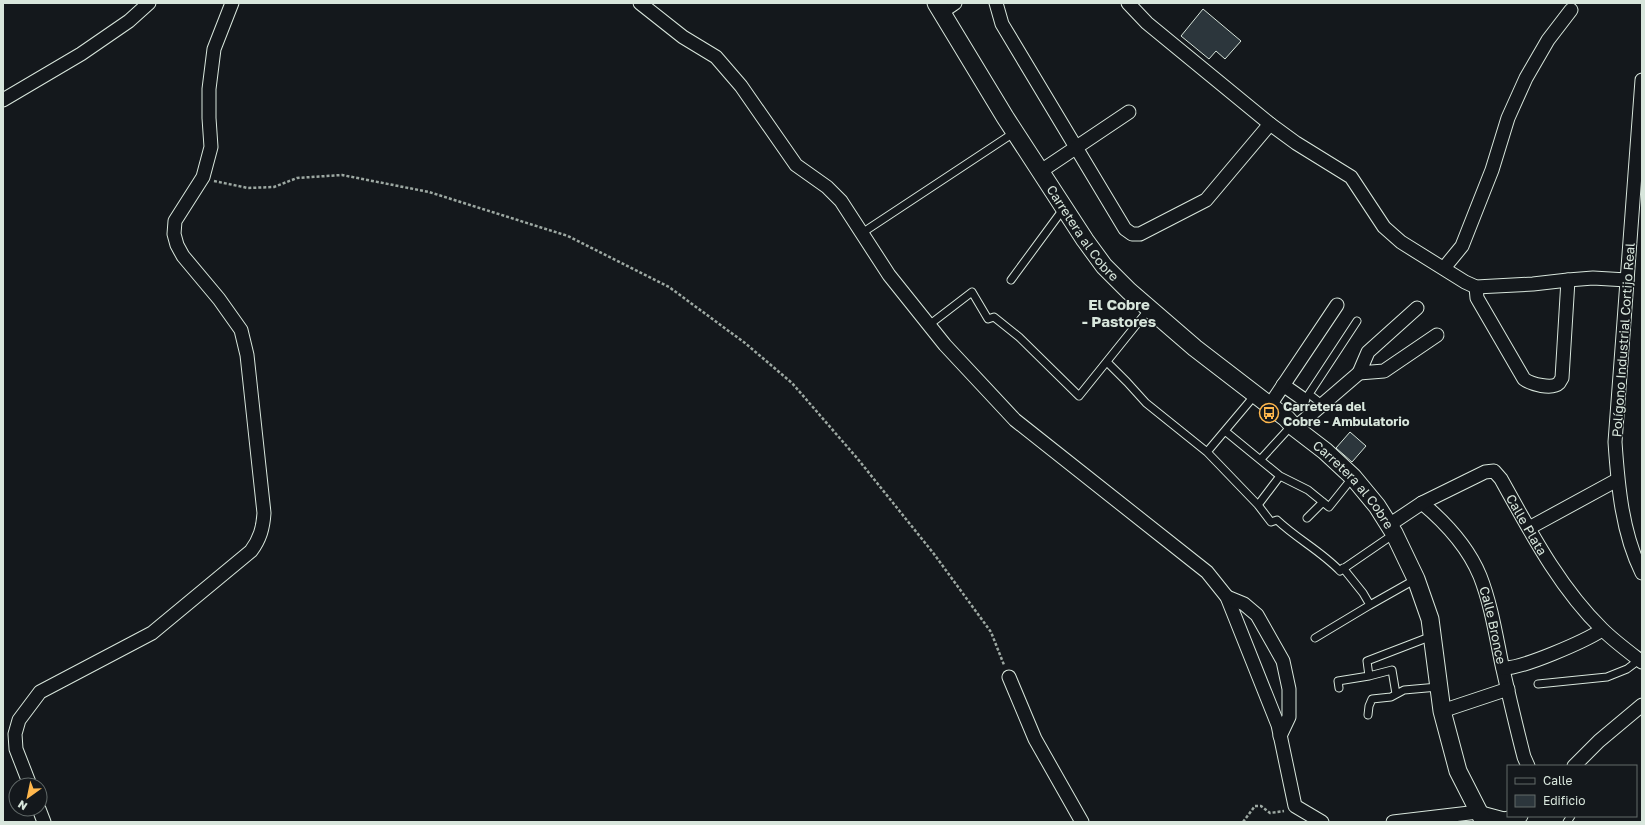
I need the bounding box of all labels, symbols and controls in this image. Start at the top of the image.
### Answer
street label: Carretera al Cobre [1043,182,1122,284]
street label: Polígono Industrial Cortijo Real [1608,242,1638,438]
district label: El Cobre - Pastores [1082,295,1156,330]
place label: Carretera del Cobre - Ambulatorio [1283,398,1410,429]
bus stop icon: Carretera del Cobre - Ambulatorio [1258,402,1280,424]
street label: Carretera al Cobre [1310,437,1397,532]
street label: Calle Plata [1503,491,1551,558]
street label: Calle Bronce [1476,584,1510,665]
legend [1507,765,1637,817]
text: Calle [1543,773,1573,788]
north arrow [8,777,48,817]
text: Edificio [1543,793,1585,808]
text: N [15,798,29,814]

